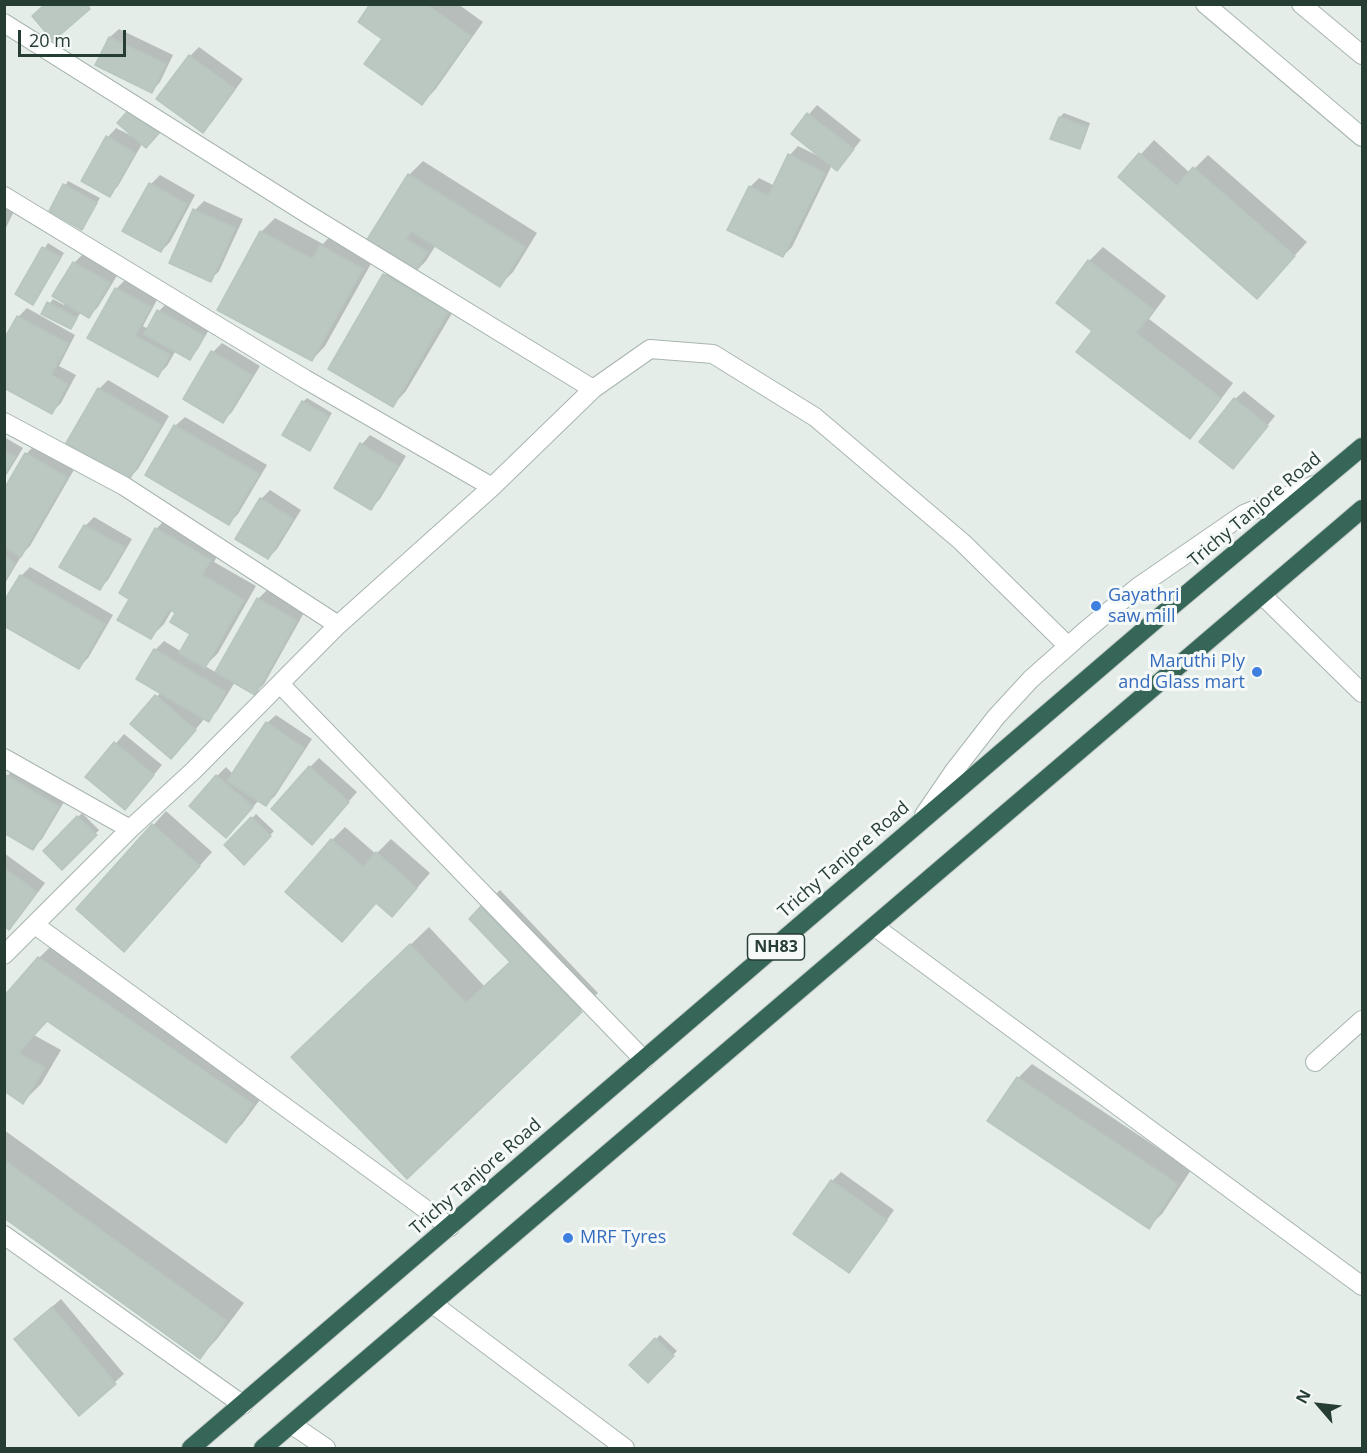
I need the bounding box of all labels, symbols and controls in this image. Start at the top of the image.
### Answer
scale bar [21,18,129,56]
text: 20 m [29,28,71,52]
street label: Trichy Tanjore Road [1184,448,1326,572]
place label: Gayathri saw mill [1108,585,1179,628]
marker: Gayathri saw mill [1089,599,1103,613]
place label: Maruthi Ply and Glass mart [1118,651,1245,694]
marker: Maruthi Ply and Glass mart [1250,665,1264,679]
street label: Trichy Tanjore Road [774,797,914,923]
road number: NH83 [748,934,804,960]
street label: Trichy Tanjore Road [406,1114,546,1240]
place label: MRF Tyres [580,1227,666,1249]
marker: MRF Tyres [561,1231,575,1245]
north arrow [1289,1375,1349,1435]
text: N [1290,1386,1316,1407]

